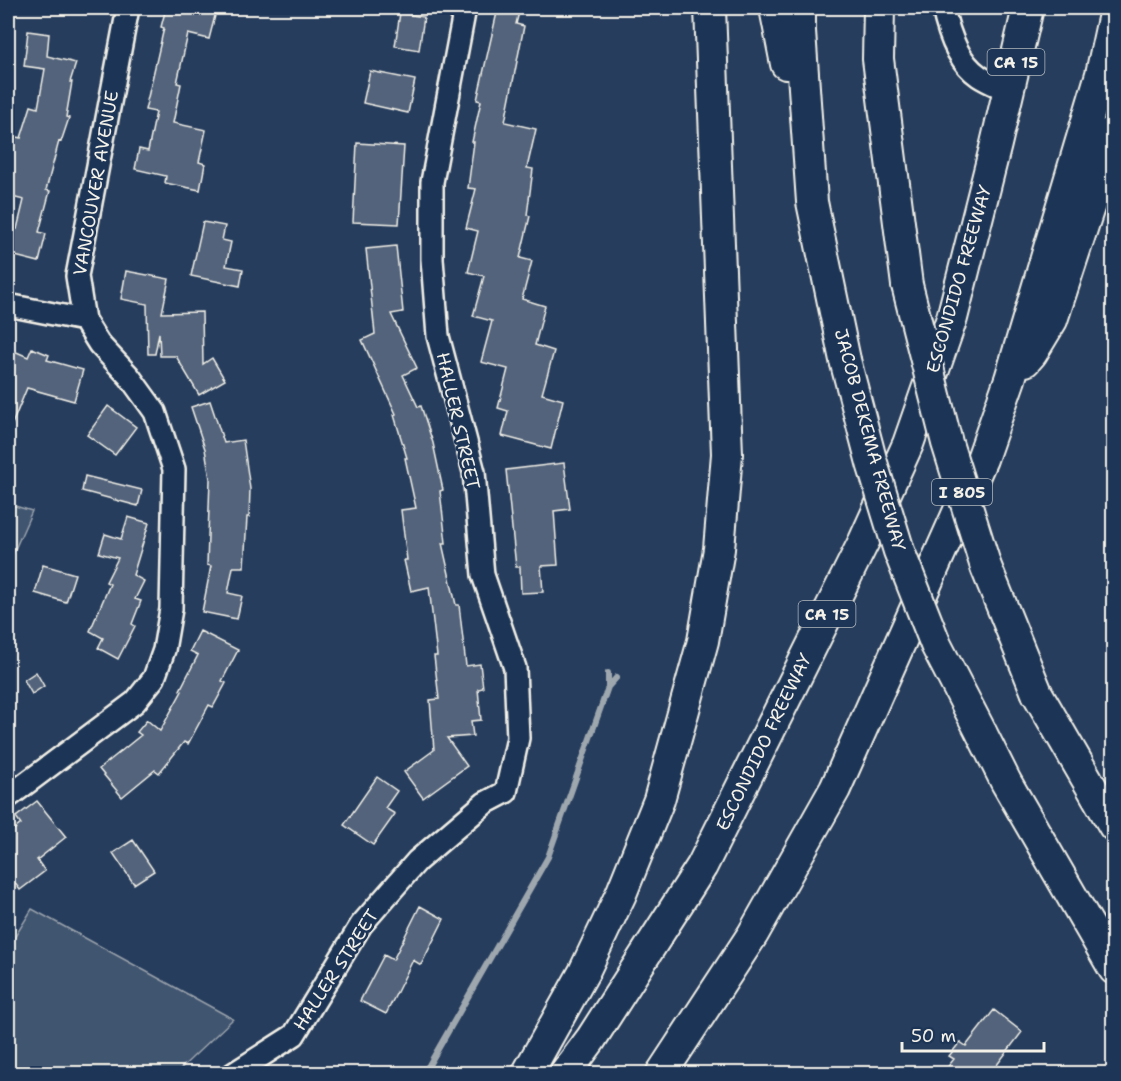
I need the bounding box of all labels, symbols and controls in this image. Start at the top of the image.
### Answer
road number: CA 15 [988,49,1044,75]
street label: VANCOUVER AVENUE [68,89,124,277]
street label: ESCONDIDO FREEWAY [921,182,997,376]
street label: JACOB DEKEMA FREEWAY [829,326,911,554]
street label: HALLER STREET [431,350,485,492]
road number: I 805 [932,479,992,505]
road number: CA 15 [798,601,856,627]
street label: ESCONDIDO FREEWAY [711,649,817,835]
street label: HALLER STREET [288,905,384,1035]
scale bar [902,1015,1044,1053]
text: 50 m [911,1024,956,1048]

